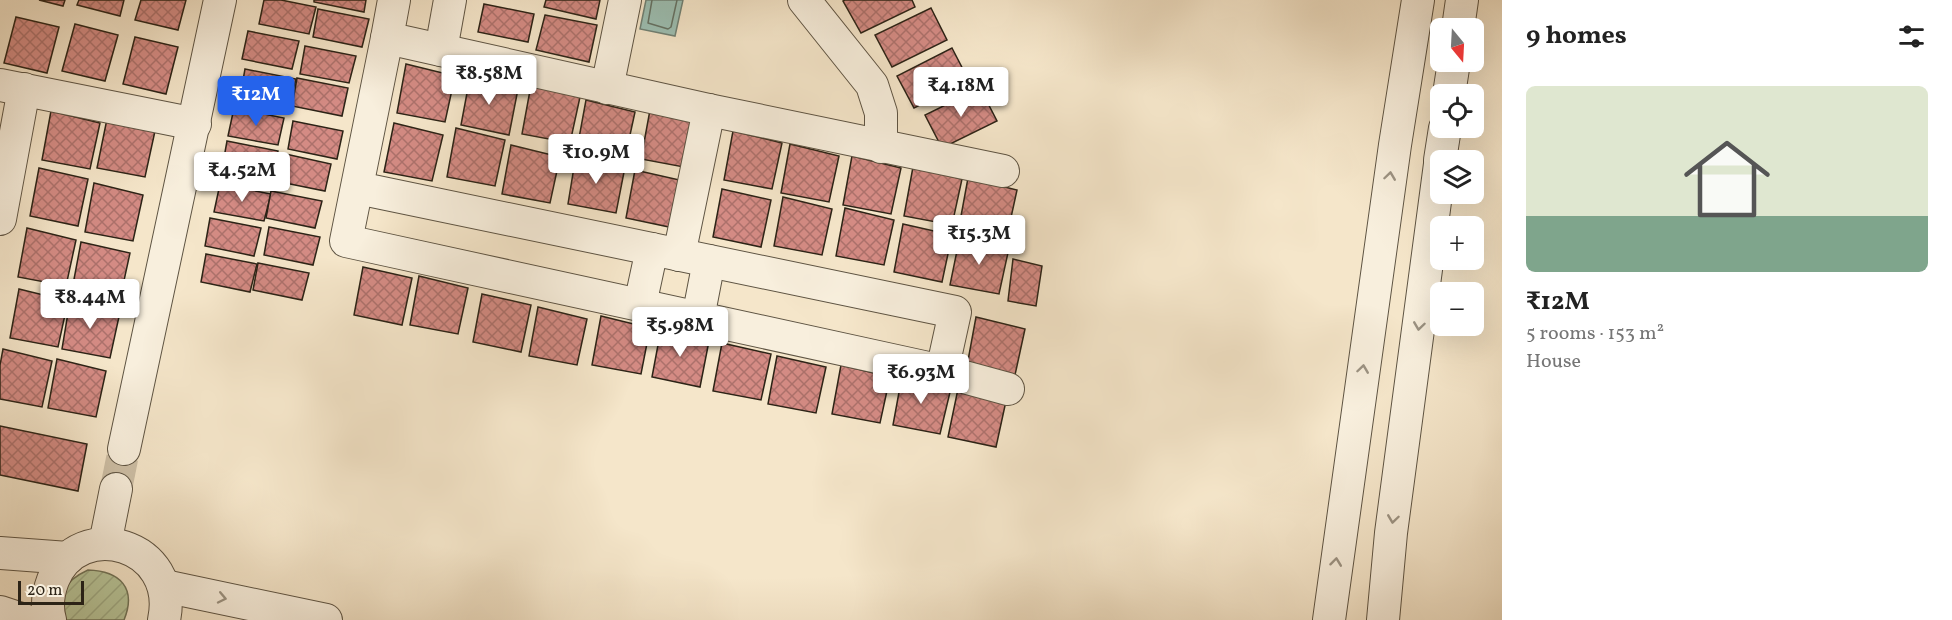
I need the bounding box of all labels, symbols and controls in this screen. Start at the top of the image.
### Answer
north arrow [1430,18,1484,72]
map controls [1430,18,1484,336]
text: 9 homes [1526,18,1627,54]
icon: filters [1895,20,1928,53]
pin: ₹8.58M [440,55,538,106]
text: ₹8.58M [455,60,523,88]
pin: ₹4.18M [912,67,1010,118]
text: ₹4.18M [927,72,995,100]
pin: ₹12M [220,76,292,127]
text: ₹12M [232,81,280,109]
button: locate [1430,84,1484,138]
icon: home [1673,125,1781,233]
pin: ₹10.9M [547,134,645,185]
text: ₹10.9M [562,139,630,167]
button: layers [1430,150,1484,204]
pin: ₹4.52M [193,152,291,203]
text: ₹4.52M [208,157,276,185]
one-way arrow [1384,171,1396,180]
pin: ₹15.3M [930,215,1028,266]
button: + [1430,216,1484,270]
text: ₹15.3M [947,220,1011,248]
pin: ₹8.44M [41,279,139,330]
button: − [1430,282,1484,336]
text: ₹8.44M [55,284,125,312]
text: ₹12M [1526,284,1590,320]
pin: ₹5.98M [631,307,729,358]
text: ₹5.98M [646,312,714,340]
text: 5 rooms · 153 m² [1526,320,1664,348]
one-way arrow [1413,321,1425,331]
text: House [1526,348,1581,376]
pin: ₹6.93M [872,354,970,405]
text: ₹6.93M [887,359,955,387]
one-way arrow [1357,364,1369,373]
one-way arrow [1387,515,1400,524]
one-way arrow [1330,557,1342,567]
scale bar [18,578,84,606]
text: 20 m [27,580,62,602]
one-way arrow [216,591,226,604]

